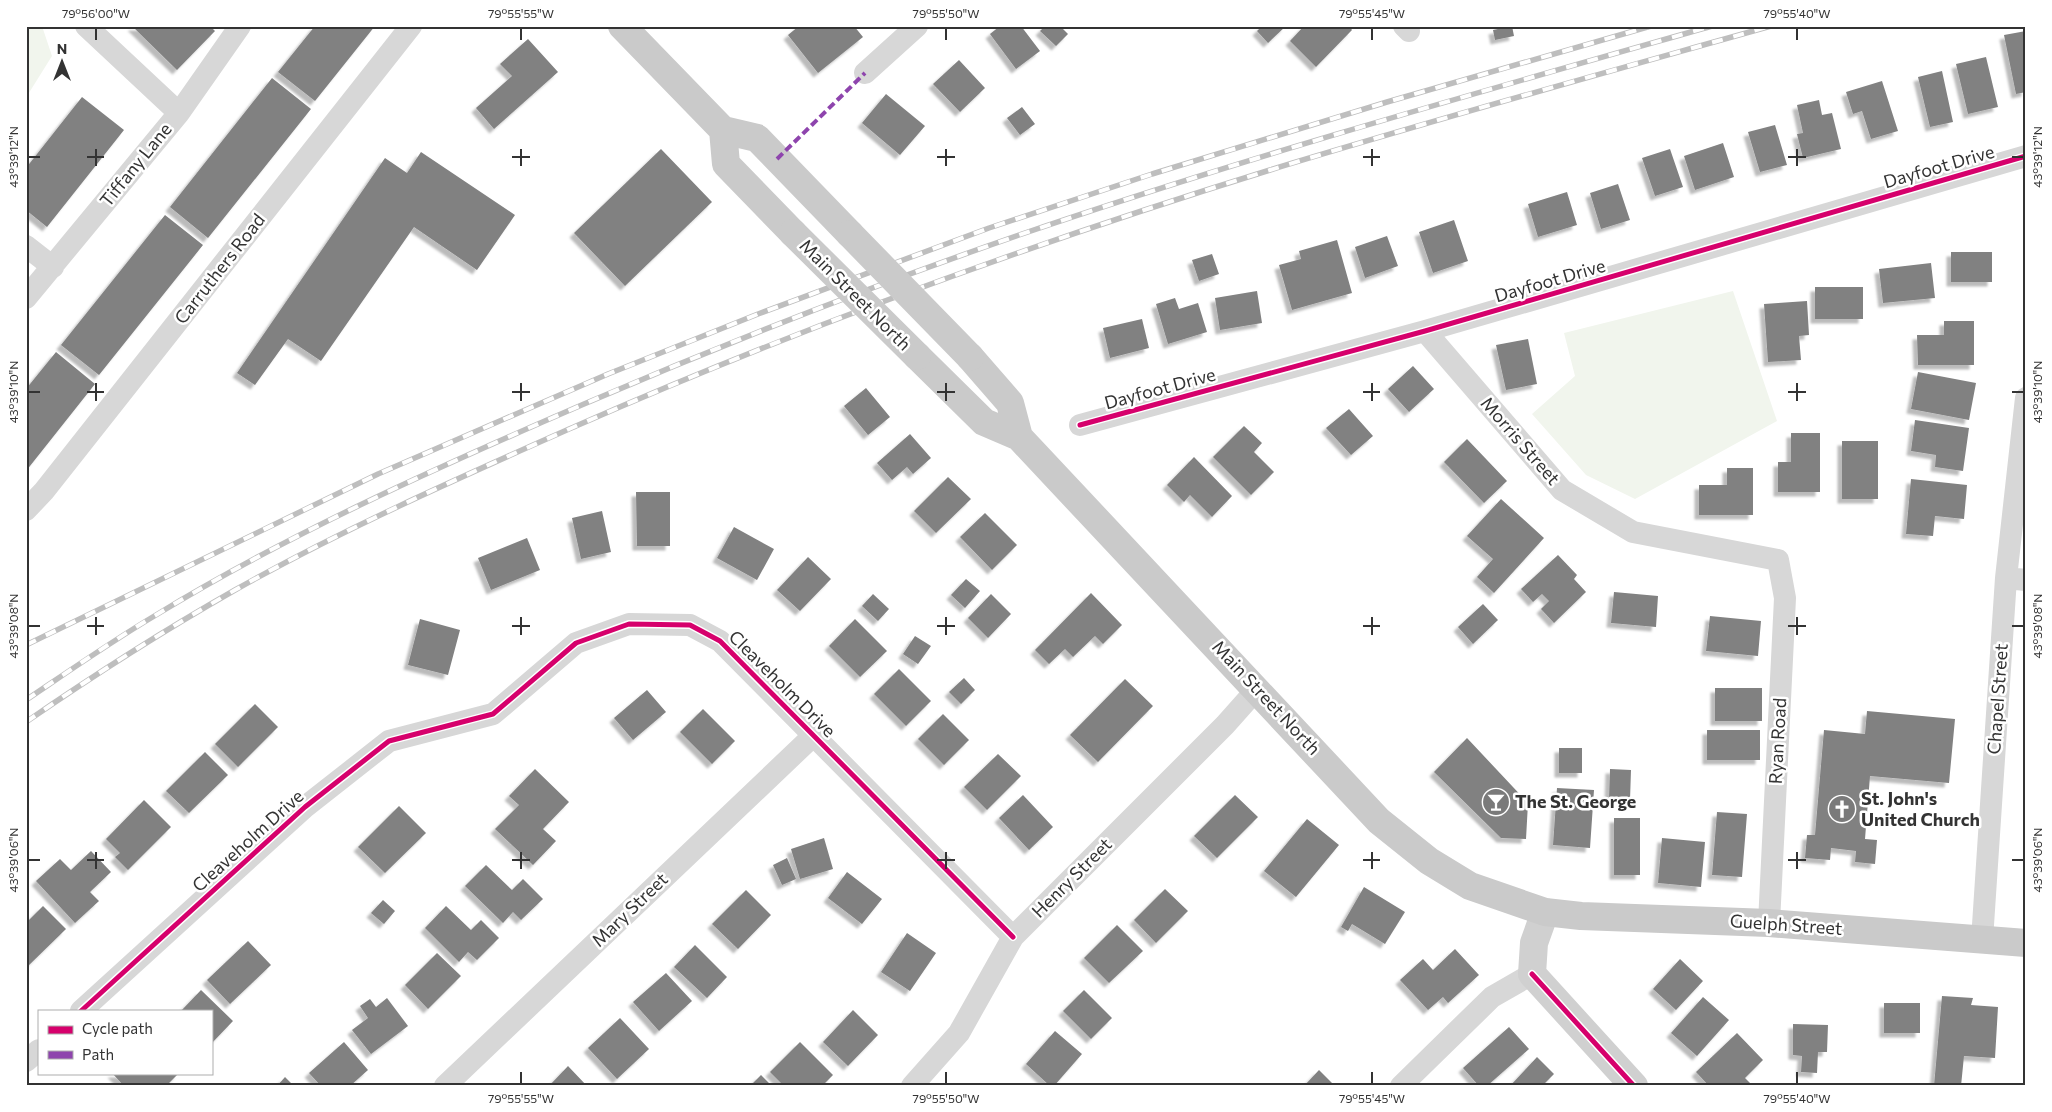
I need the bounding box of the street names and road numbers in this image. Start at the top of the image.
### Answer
street label: Tiffany Lane [95,118,176,211]
street label: Dayfoot Drive [1881,140,1997,192]
street label: Carruthers Road [169,209,269,328]
street label: Main Street North [795,234,916,355]
street label: Dayfoot Drive [1492,254,1608,306]
street label: Dayfoot Drive [1102,363,1218,413]
street label: Morris Street [1477,392,1565,489]
street label: Cleaveholm Drive [725,625,841,741]
street label: Main Street North [1208,636,1325,759]
street label: Chapel Street [1982,643,2012,755]
street label: Ryan Road [1764,697,1790,785]
street label: Cleaveholm Drive [187,784,308,896]
street label: Henry Street [1027,833,1116,922]
street label: Mary Street [587,868,672,951]
street label: Guelph Street [1729,909,1843,939]

